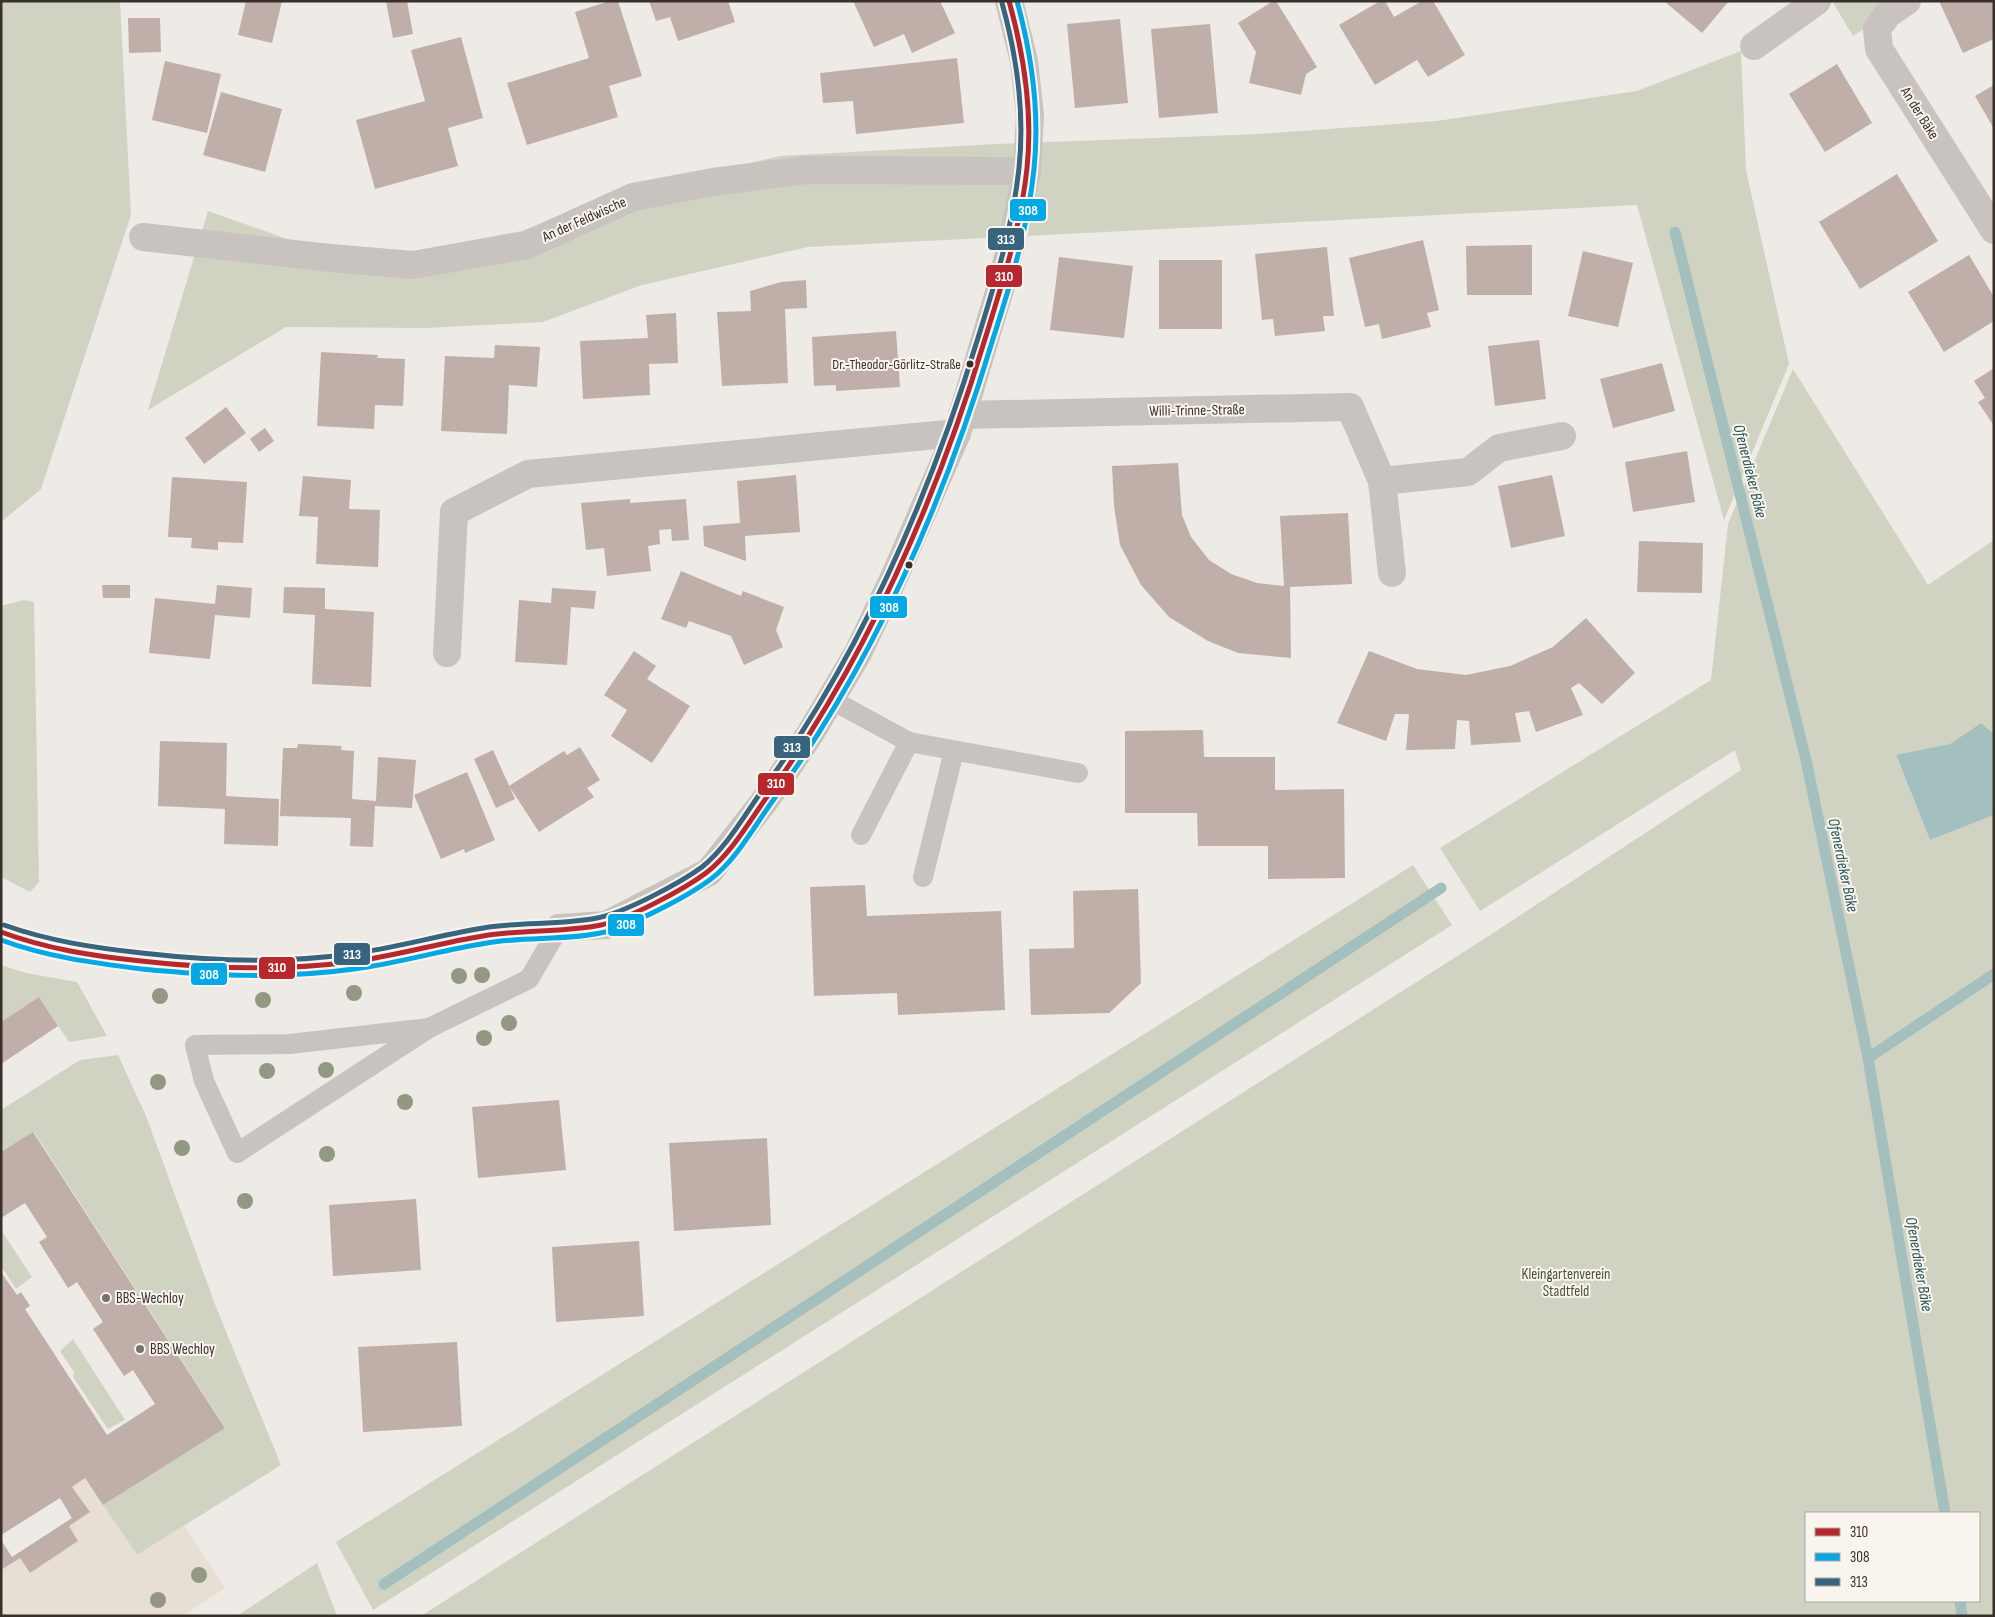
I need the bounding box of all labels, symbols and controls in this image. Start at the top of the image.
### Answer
street label: An der Bäke [1895,83,1943,143]
street label: An der Feldwische [538,192,629,247]
line badge: 308 [1009,198,1047,222]
text: 308 [1018,202,1038,219]
line badge: 313 [987,227,1025,251]
text: 313 [997,231,1015,248]
line badge: 310 [985,264,1023,288]
text: 310 [995,268,1014,285]
place label: Dr.-Theodor-Görlitz-Straße [832,356,961,373]
marker: Dr.-Theodor-Görlitz-Straße [965,359,975,369]
street label: Willi-Trinne-Straße [1149,400,1245,421]
water label: Ofenerdieker Bäke [1729,423,1770,520]
unlabelled marker [904,560,914,570]
line badge: 308 [869,595,908,619]
text: 308 [879,599,899,616]
line badge: 313 [773,735,811,759]
text: 313 [783,739,801,756]
line badge: 310 [757,772,795,796]
text: 310 [767,775,786,792]
water label: Ofenerdieker Bäke [1823,817,1862,914]
line badge: 308 [607,913,645,937]
text: 308 [616,916,636,933]
line badge: 313 [333,942,371,966]
text: 313 [343,946,361,963]
line badge: 310 [258,956,296,980]
text: 310 [268,959,287,976]
line badge: 308 [190,962,228,986]
text: 308 [199,966,219,983]
water label: Ofenerdieker Bäke [1901,1216,1936,1313]
park label: Kleingartenverein Stadtfeld [1522,1265,1610,1301]
place label: BBS-Wechloy [116,1289,184,1308]
marker: BBS-Wechloy [100,1292,112,1304]
place label: BBS Wechloy [150,1340,215,1359]
marker: BBS Wechloy [134,1343,146,1355]
legend [1805,1512,1980,1602]
text: 310 [1850,1523,1868,1542]
text: 308 [1850,1548,1870,1567]
text: 313 [1850,1573,1868,1592]

